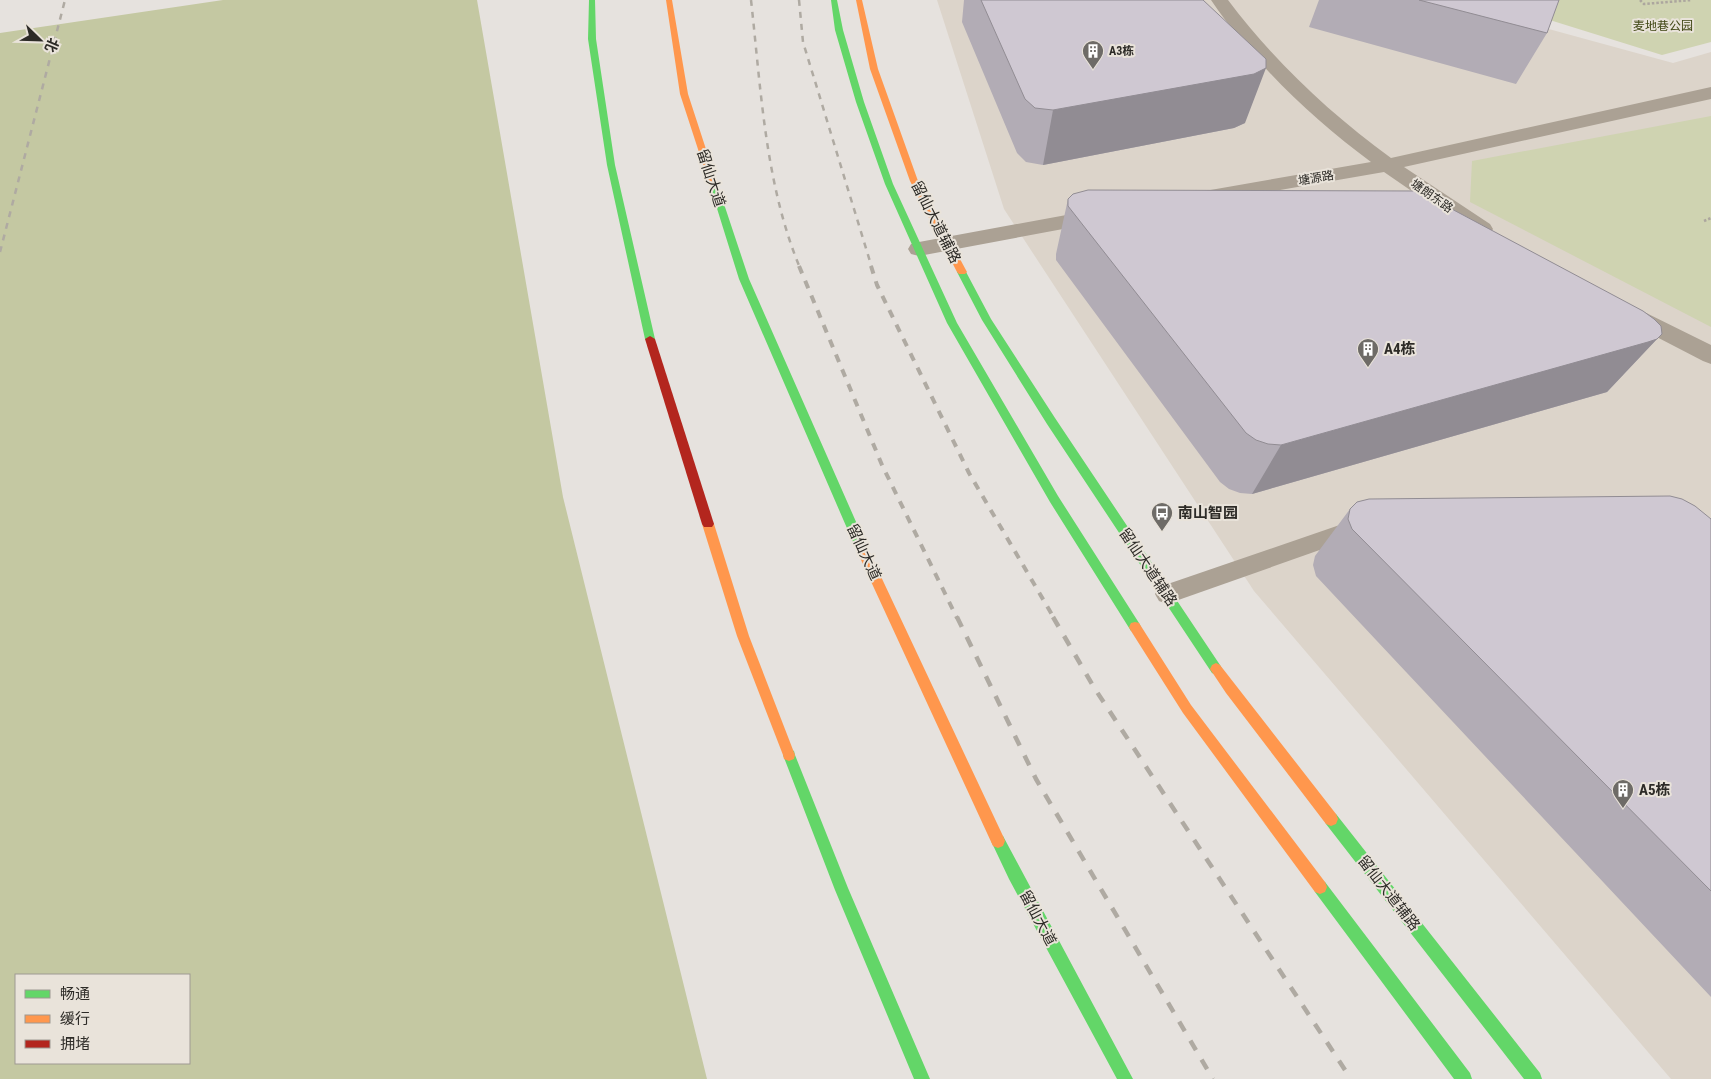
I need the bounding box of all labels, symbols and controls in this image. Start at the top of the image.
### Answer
north arrow [15,15,65,65]
park label: 麦地巷公园 [1633,19,1693,33]
text: 北 [42,36,62,55]
building icon: A3栋 [1081,39,1105,70]
place label: A3栋 [1109,44,1134,58]
street label: 留仙大道 [693,147,729,209]
street label: 塘源路 [1297,168,1335,188]
street label: 塘朗东路 [1408,176,1456,216]
street label: 留仙大道辅路 [908,178,964,266]
building icon: A4栋 [1356,337,1380,368]
place label: A4栋 [1384,340,1416,358]
bus stop icon: 南山智园 [1150,501,1174,532]
place label: 南山智园 [1178,504,1238,522]
street label: 留仙大道 [843,521,885,583]
street label: 留仙大道辅路 [1115,525,1181,609]
building icon: A5栋 [1611,778,1635,809]
place label: A5栋 [1639,781,1671,799]
street label: 留仙大道辅路 [1354,852,1424,934]
street label: 留仙大道 [1016,887,1060,949]
legend [15,974,190,1064]
text: 畅通 [60,985,90,1003]
text: 缓行 [60,1010,90,1028]
text: 拥堵 [60,1035,90,1053]

